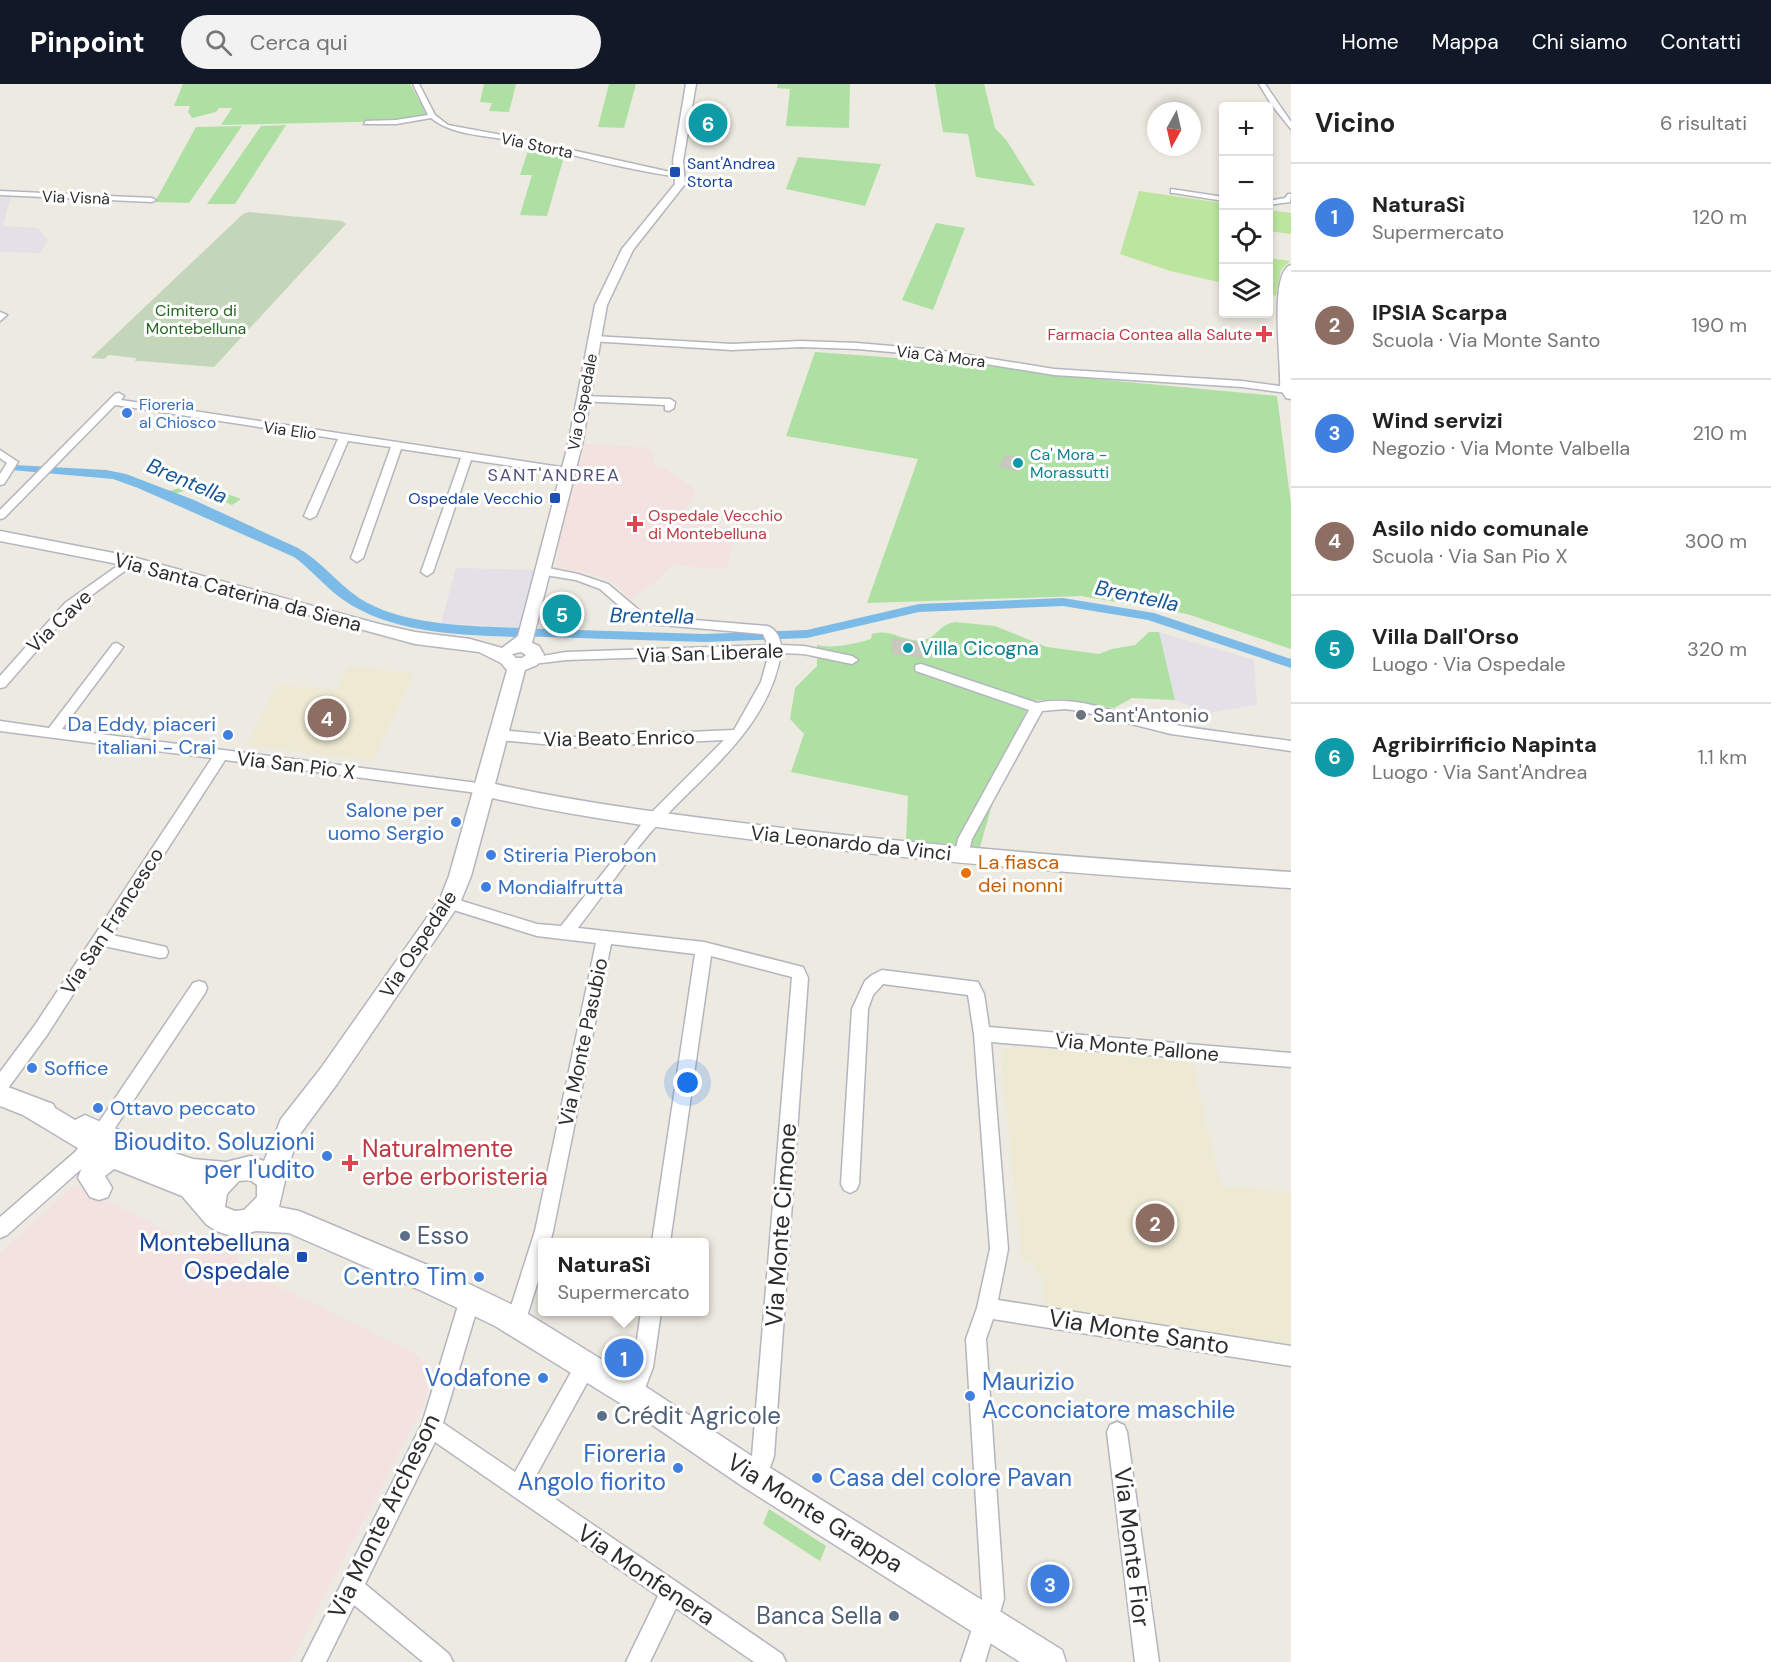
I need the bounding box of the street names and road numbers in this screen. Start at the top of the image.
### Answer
street label: Via Storta [499,128,575,163]
street label: Via Visnà [42,186,110,209]
street label: Via Cà Mora [895,341,987,372]
street label: Via Ospedale [563,352,602,452]
street label: Via Elio [262,416,318,445]
street label: Via Santa Caterina da Siena [111,546,365,638]
street label: Via Cave [21,584,97,658]
street label: Via San Liberale [636,637,784,669]
street label: Via Beato Enrico [543,724,695,752]
street label: Via San Pio X [235,745,357,785]
street label: Via Leonardo da Vinci [749,820,953,866]
street label: Via San Francesco [55,843,169,999]
street label: Via Ospedale [374,885,462,1003]
street label: Via Monte Pasubio [552,955,614,1129]
street label: Via Monte Pallone [1054,1027,1220,1067]
street label: Via Monte Cimone [758,1122,803,1328]
street label: Via Monte Santo [1046,1302,1232,1361]
street label: Via Monte Archeson [320,1408,447,1623]
street label: Via Monte Grappa [721,1446,909,1579]
street label: Via Monte Fior [1107,1466,1158,1628]
street label: Via Monfenera [571,1517,721,1632]

